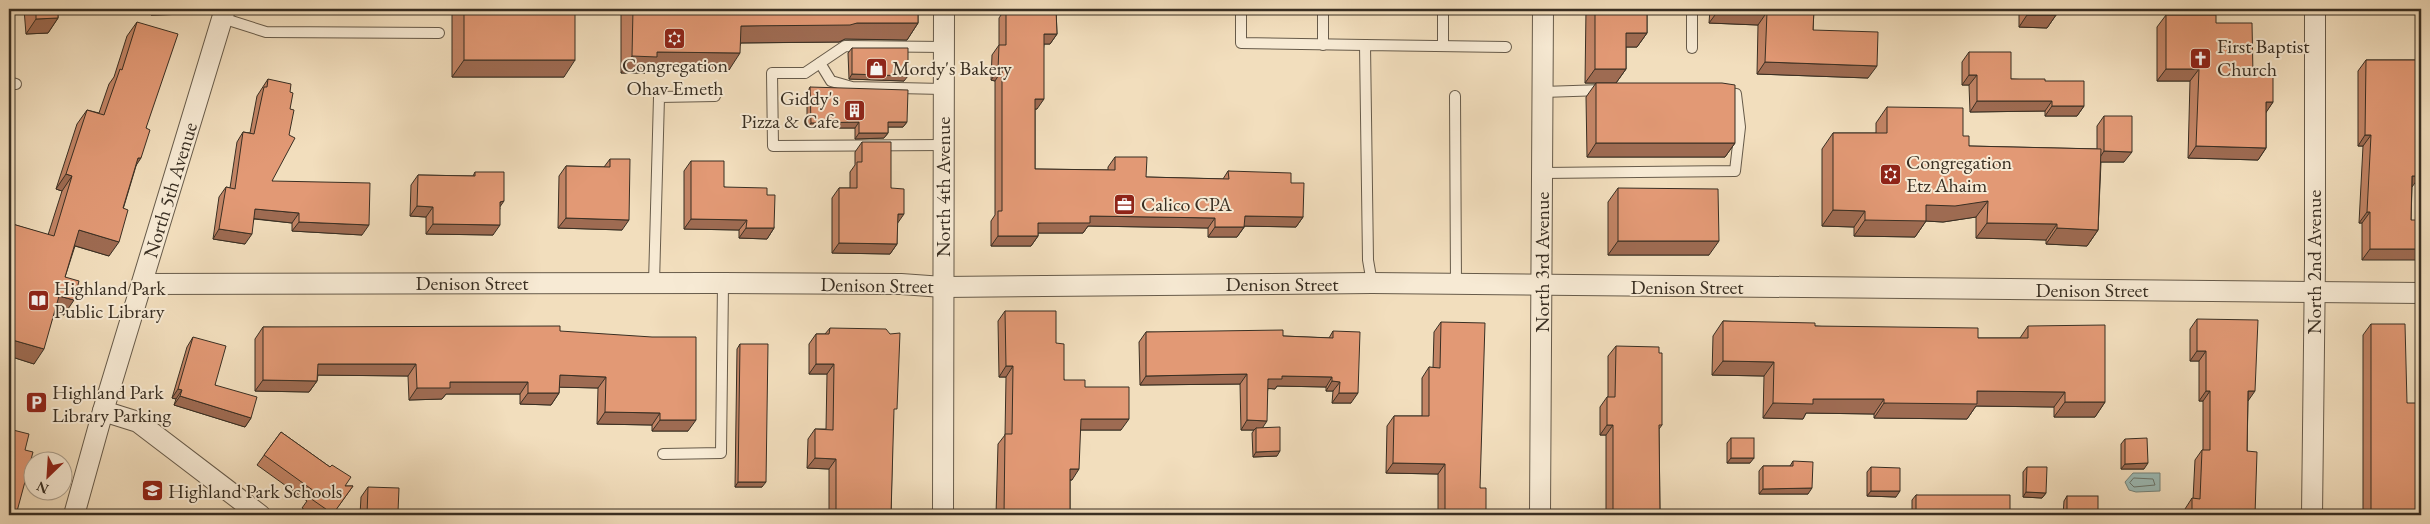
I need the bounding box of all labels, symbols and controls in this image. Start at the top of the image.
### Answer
synagogue icon: Congregation Ohav Emeth [663,27,687,51]
place label: First Baptist Church [2217,33,2310,82]
church icon: First Baptist Church [2189,46,2213,70]
place label: Congregation Ohav Emeth [622,52,729,101]
place label: Mordy's Bakery [892,55,1012,81]
shop icon: Mordy's Bakery [864,56,888,80]
place label: Giddy's Pizza & Cafe [741,85,839,134]
building icon: Giddy's Pizza & Cafe [843,98,867,122]
street label: North 4th Avenue [930,117,956,257]
street label: North 5th Avenue [137,119,203,261]
place label: Congregation Etz Ahaim [1906,149,2013,198]
synagogue icon: Congregation Etz Ahaim [1878,162,1902,186]
street label: North 2nd Avenue [2301,189,2327,334]
place label: Calico CPA [1141,191,1232,217]
street label: North 3rd Avenue [1529,191,1555,332]
office icon: Calico CPA [1113,192,1137,216]
street label: Denison Street [415,270,529,296]
street label: Denison Street [820,271,935,299]
street label: Denison Street [1225,271,1339,297]
street label: Denison Street [1630,274,1744,300]
place label: Highland Park Public Library [54,275,166,324]
street label: Denison Street [2035,277,2149,303]
library icon: Highland Park Public Library [26,288,50,312]
place label: Highland Park Library Parking [52,379,172,428]
parking icon: Highland Park Library Parking [24,391,48,415]
north arrow [22,452,72,502]
text: N [33,477,51,498]
place label: Highland Park Schools [168,478,342,504]
school or university icon: Highland Park Schools [140,479,164,503]

